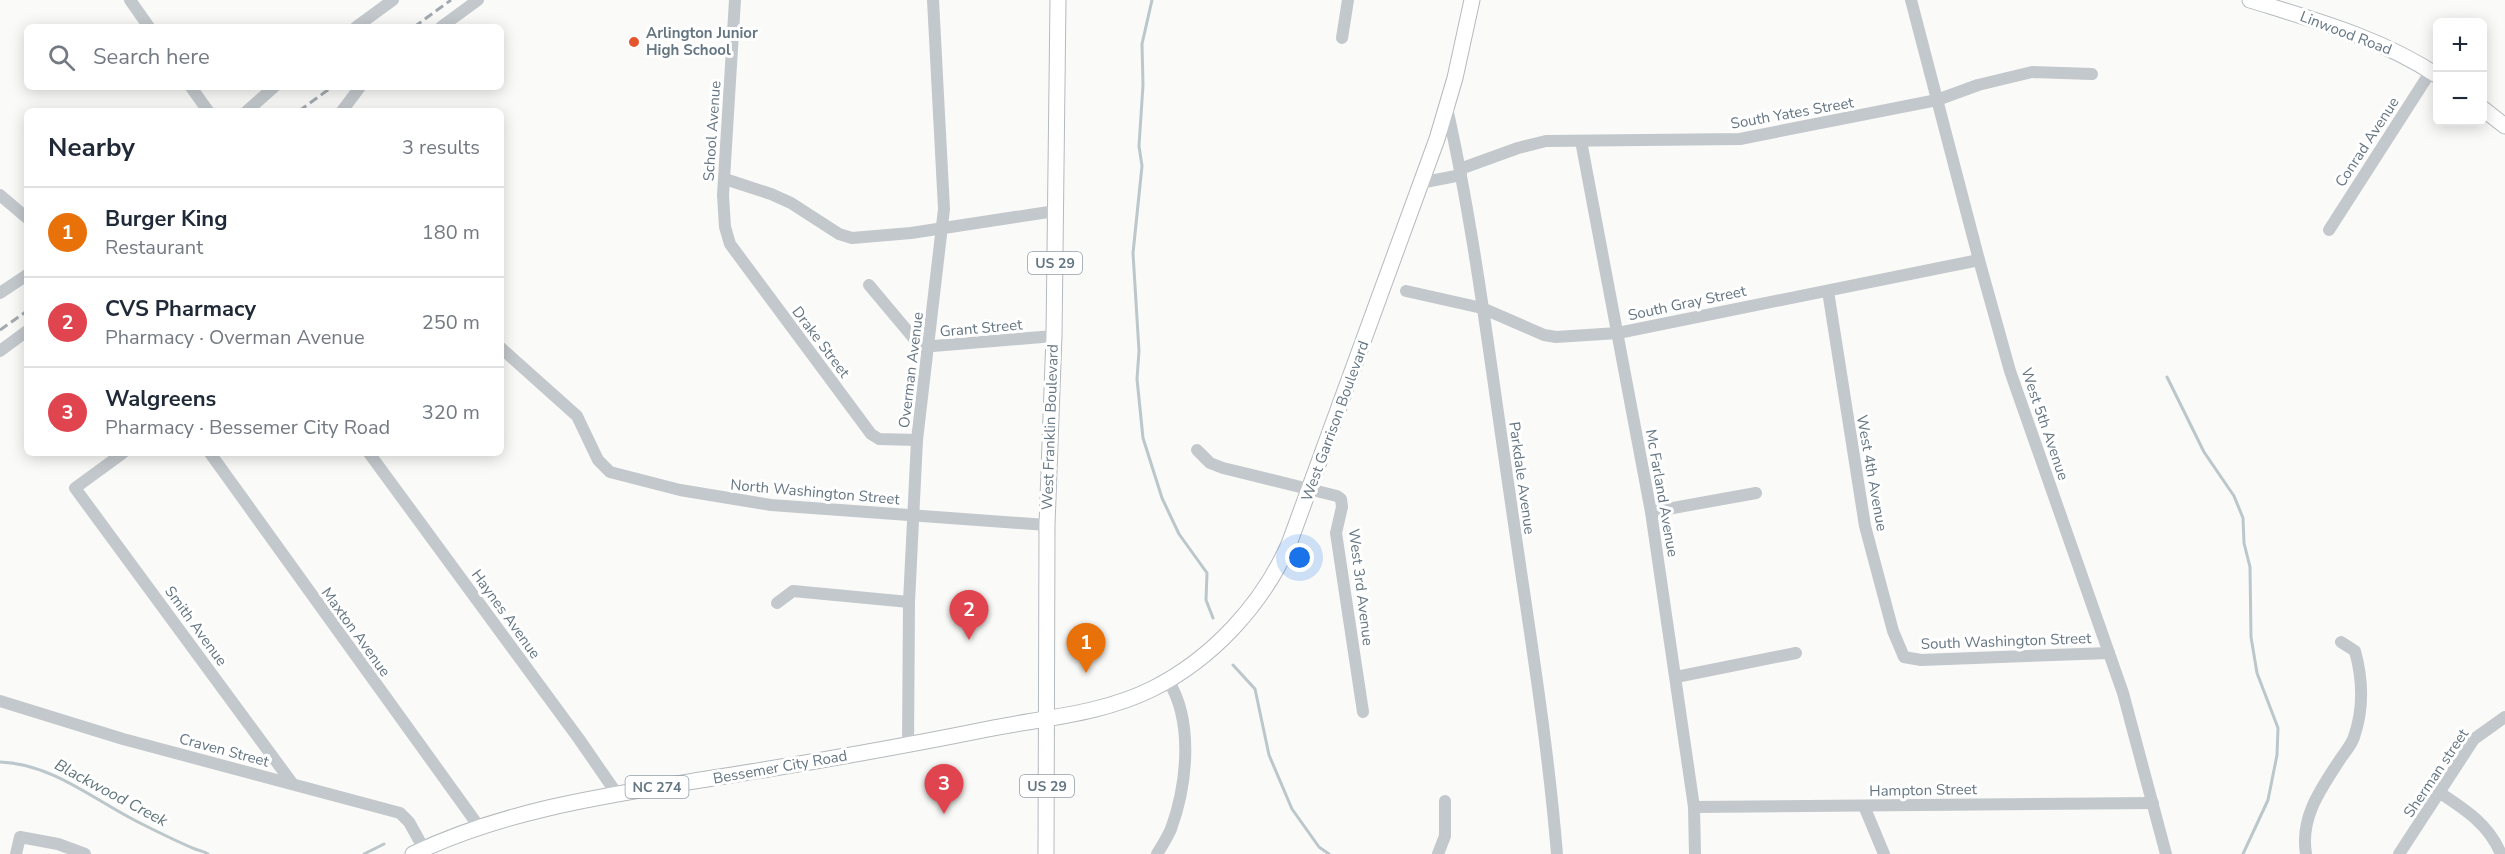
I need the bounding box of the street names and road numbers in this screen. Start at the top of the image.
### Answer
street label: Linwood Road [2297,6,2395,60]
street label: School Avenue [699,80,725,182]
street label: South Yates Street [1729,92,1856,134]
street label: Conrad Avenue [2330,93,2404,191]
road number: US 29 [1028,252,1082,274]
street label: South Gray Street [1626,281,1749,325]
street label: Drake Street [788,302,855,382]
street label: Overman Avenue [894,311,928,429]
street label: Grant Street [939,314,1024,342]
street label: West Garrison Boulevard [1297,338,1373,504]
street label: West Franklin Boulevard [1037,344,1063,510]
street label: West 5th Avenue [2016,365,2074,483]
street label: West 4th Avenue [1852,413,1892,533]
street label: Parkdale Avenue [1504,420,1540,536]
street label: Mc Farland Avenue [1641,428,1683,558]
street label: North Washington Street [730,475,901,509]
street label: West 3rd Avenue [1344,527,1378,647]
street label: Haynes Avenue [467,565,545,663]
street label: Smith Avenue [160,582,232,670]
street label: Maxton Avenue [317,583,395,681]
street label: South Washington Street [1920,628,2092,654]
street label: Sherman street [2399,724,2474,821]
street label: Craven Street [177,728,272,772]
street label: Bessemer City Road [711,745,849,789]
road number: US 29 [1020,775,1074,797]
road number: NC 274 [626,776,688,798]
street label: Hampton Street [1869,779,1978,801]

